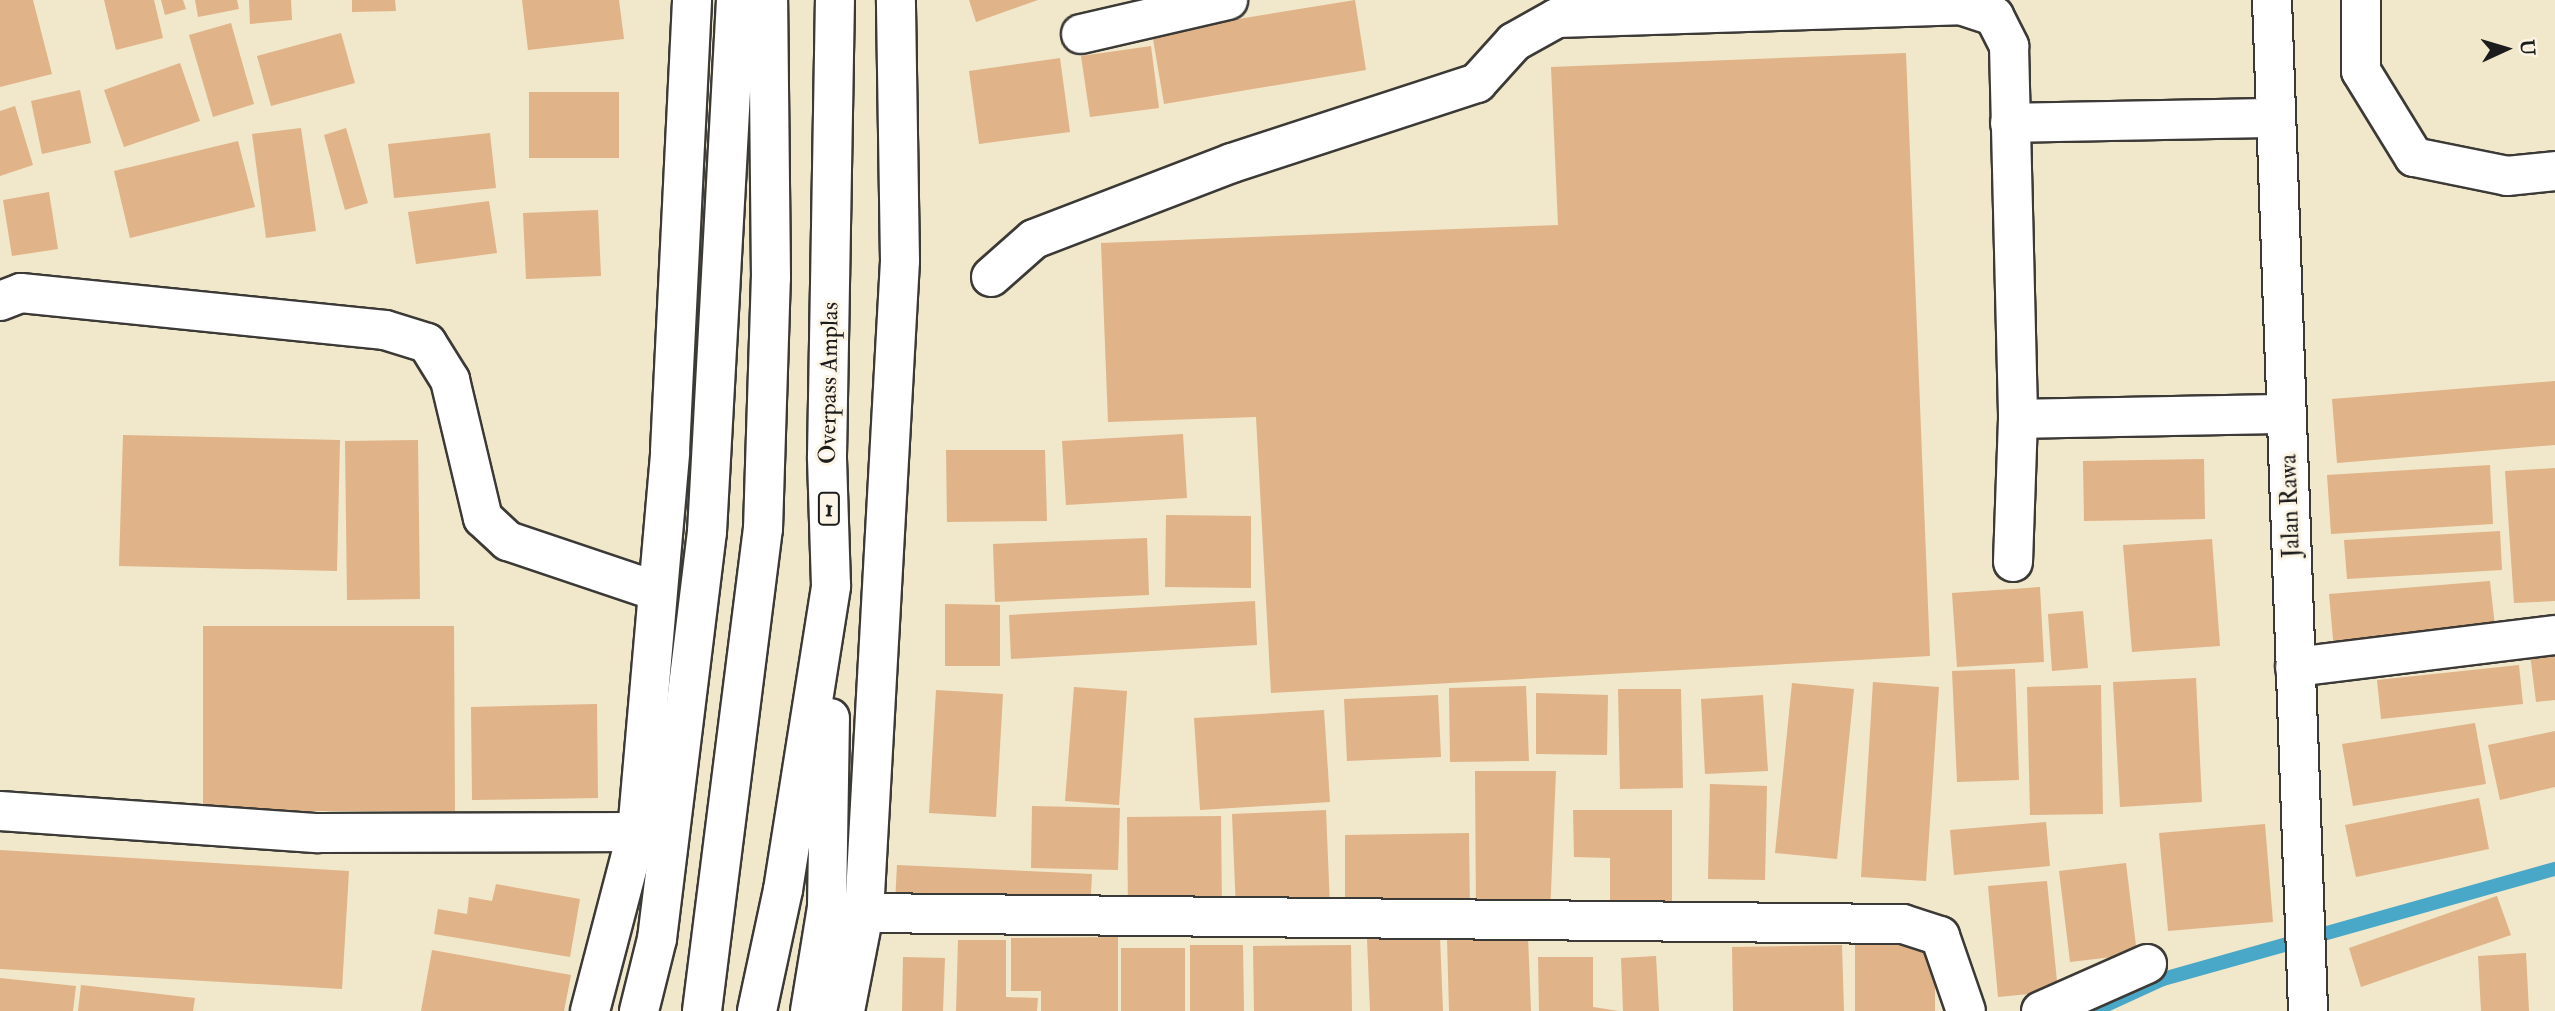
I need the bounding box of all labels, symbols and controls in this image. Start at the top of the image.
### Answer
north arrow [2471,14,2541,84]
text: U [2514,39,2539,56]
street label: Overpass Amplas [813,302,845,464]
street label: Jalan Rawa [2274,454,2306,558]
road number: 1 [817,489,841,528]

